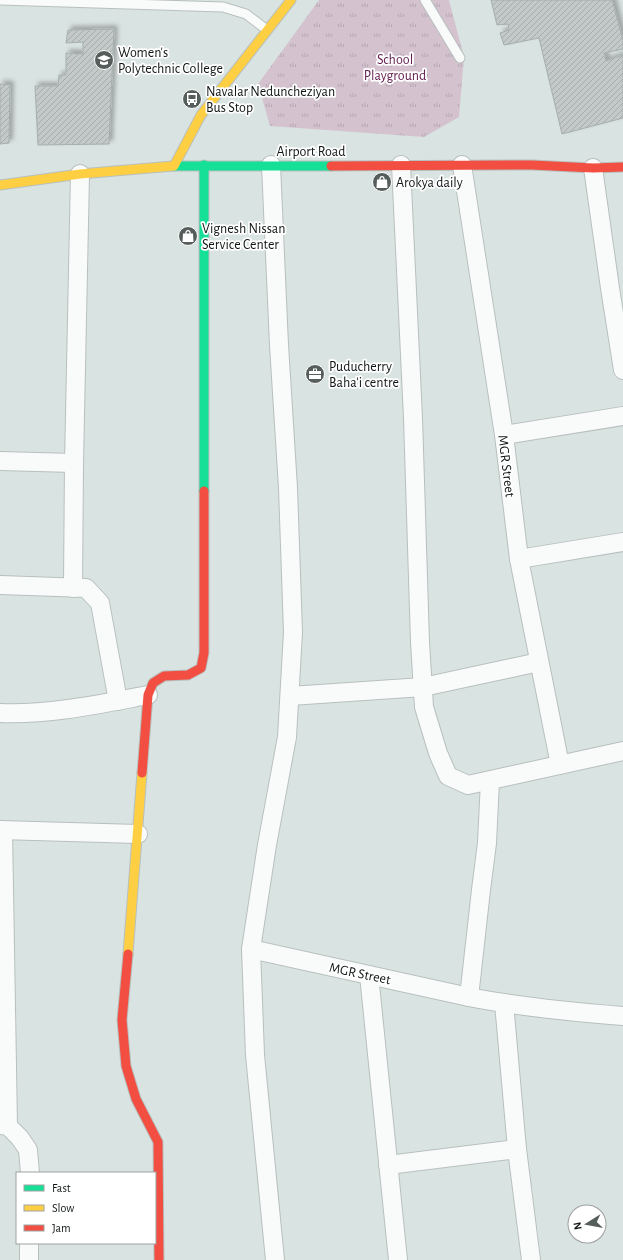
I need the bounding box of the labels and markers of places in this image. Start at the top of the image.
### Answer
place label: Women's Polytechnic College [118,46,223,76]
school or university icon: Women's Polytechnic College [93,49,115,71]
place label: Navalar Neduncheziyan Bus Stop [206,85,335,115]
bus stop icon: Navalar Neduncheziyan Bus Stop [181,88,203,110]
shop icon: Arokya daily [371,171,393,193]
place label: Arokya daily [396,176,463,190]
place label: Vignesh Nissan Service Center [202,222,285,252]
shop icon: Vignesh Nissan Service Center [177,225,199,247]
place label: Puducherry Baha'i centre [329,360,399,390]
office icon: Puducherry Baha'i centre [304,363,326,385]

